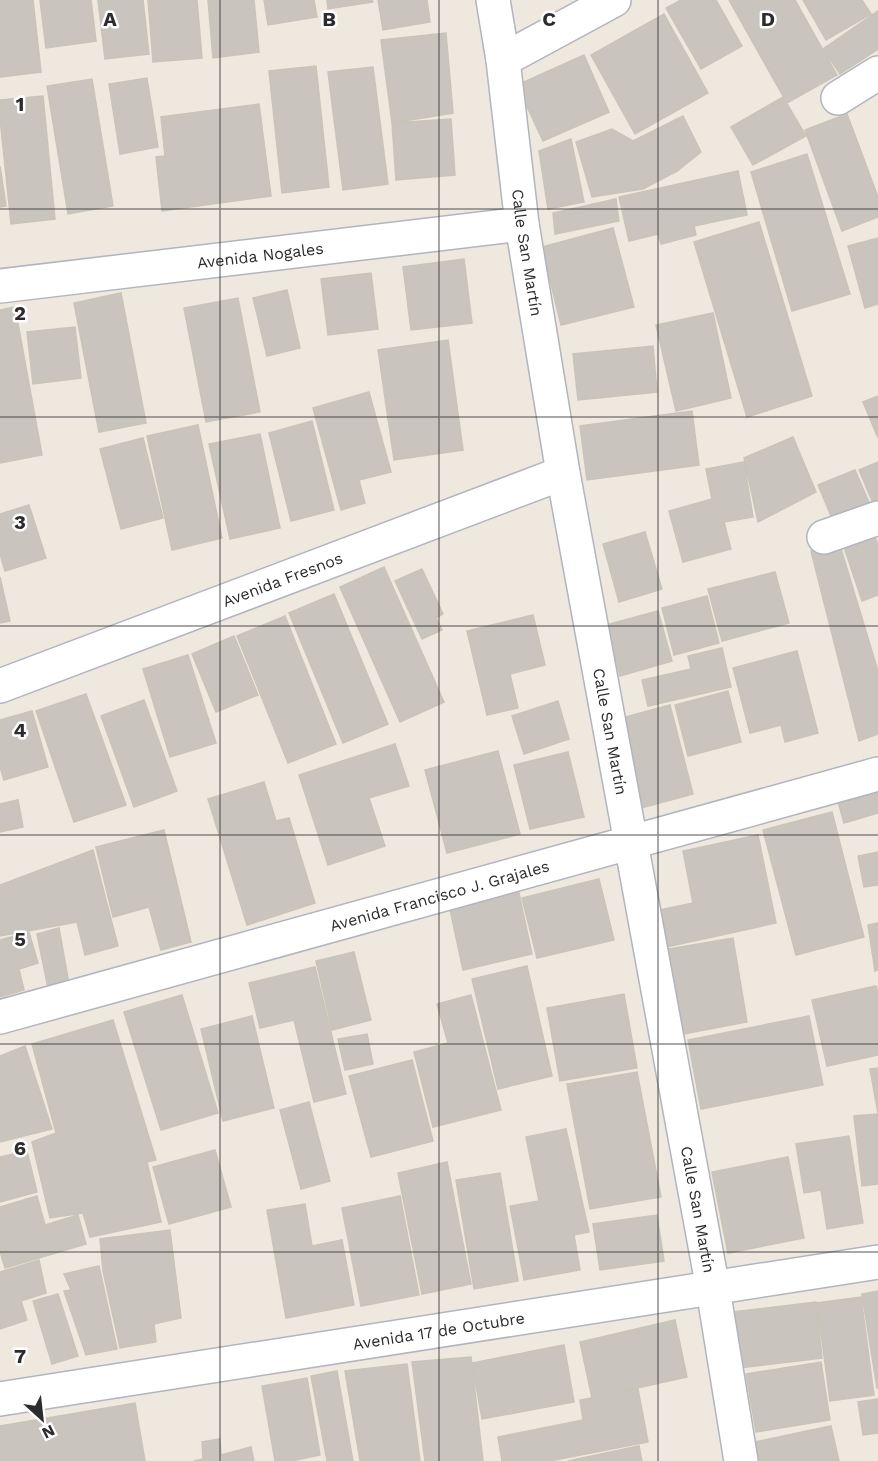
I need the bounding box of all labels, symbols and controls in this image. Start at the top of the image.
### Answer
text: A [103,7,117,31]
text: B [322,7,336,31]
text: C [542,7,556,31]
text: D [761,7,775,31]
text: 1 [16,92,24,116]
street label: Calle San Martín [508,188,546,318]
street label: Avenida Nogales [196,239,325,273]
text: 2 [14,301,26,325]
text: 3 [14,510,26,534]
street label: Avenida Fresnos [220,548,345,611]
street label: Calle San Martín [589,666,631,796]
text: 4 [14,718,27,742]
street label: Avenida Francisco J. Grajales [328,856,552,935]
text: 5 [14,927,26,951]
text: 6 [14,1136,26,1160]
street label: Calle San Martín [677,1144,719,1274]
street label: Avenida 17 de Octubre [351,1308,526,1354]
text: 7 [14,1344,26,1368]
north arrow [12,1389,72,1449]
text: N [39,1421,58,1443]

